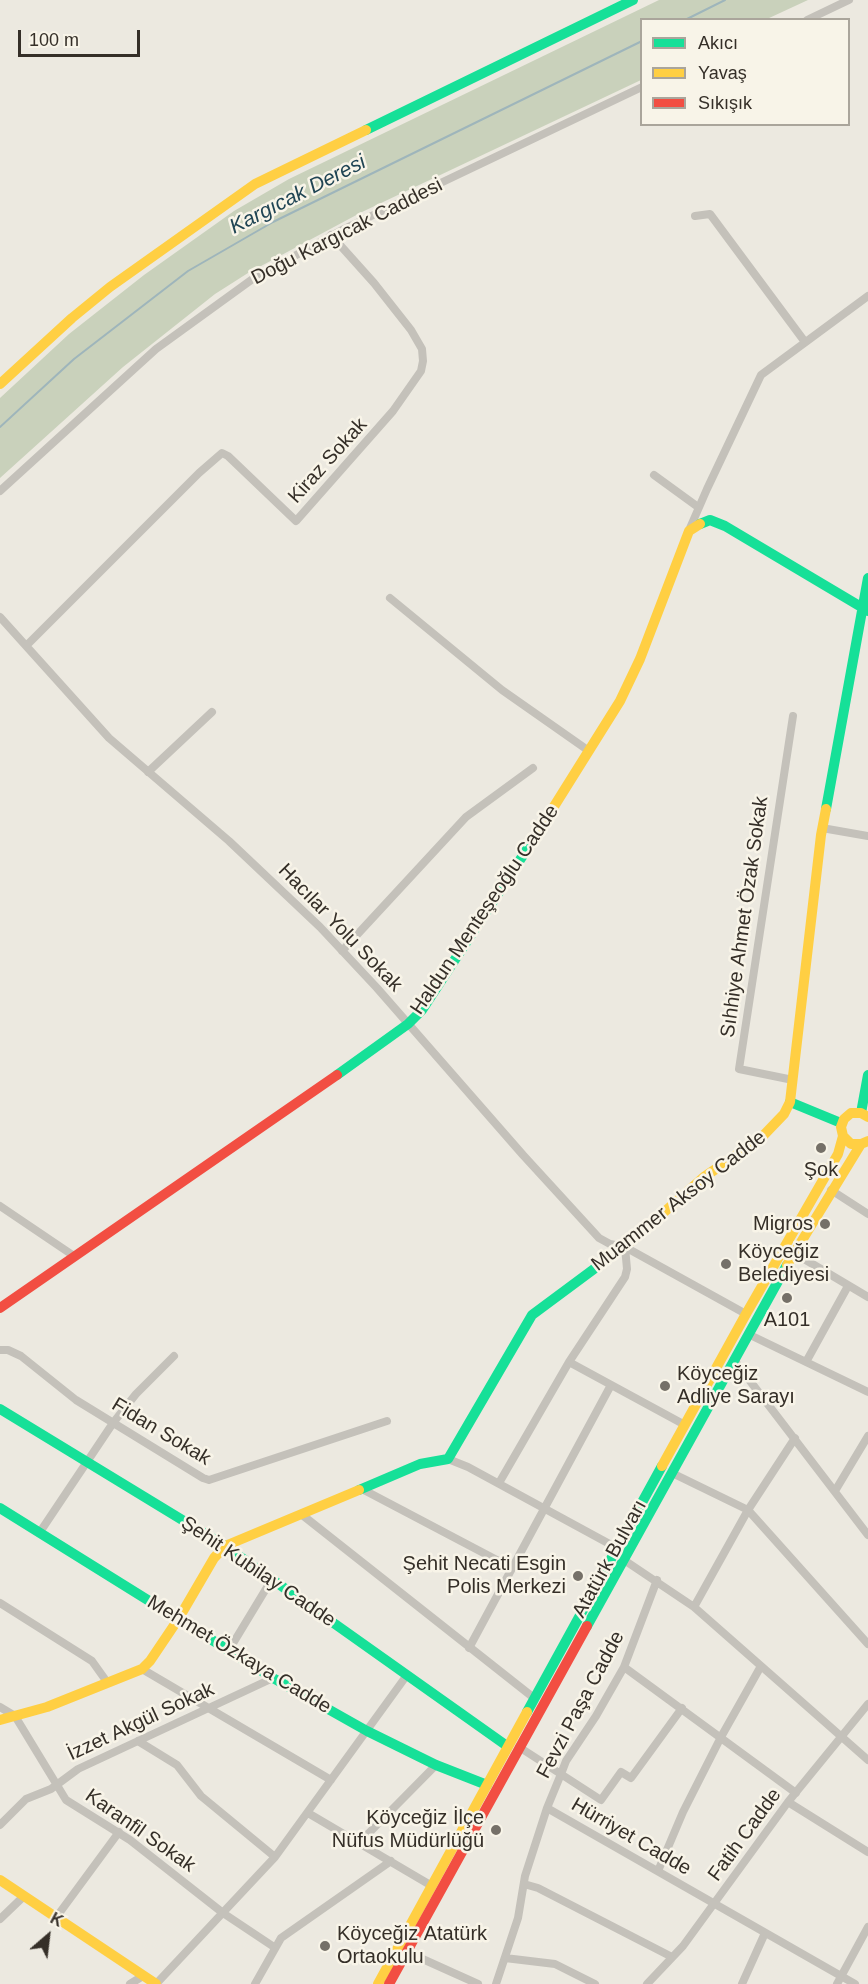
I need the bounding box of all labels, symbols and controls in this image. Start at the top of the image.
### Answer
scale bar [21,18,142,56]
legend [640,18,850,126]
text: 100 m [29,30,79,50]
text: Akıcı [698,33,738,53]
text: Yavaş [698,63,747,83]
text: Sıkışık [698,93,752,113]
water label: Kargıcak Deresi [226,150,370,240]
street label: Doğu Kargıcak Caddesi [247,173,447,291]
street label: Kiraz Sokak [283,413,373,509]
street label: Sıhhiye Ahmet Özak Sokak [716,795,774,1039]
street label: Haldun Menteşeoğlu Cadde [406,801,564,1019]
street label: Hacılar Yolu Sokak [273,859,407,997]
street label: Muammer Aksoy Cadde [587,1126,771,1276]
marker: Şok [814,1141,828,1155]
place label: Şok [804,1158,838,1182]
place label: Migros [753,1212,813,1236]
marker: Migros [818,1217,832,1231]
place label: Köyceğiz Belediyesi [738,1240,829,1287]
marker: Köyceğiz Belediyesi [719,1257,733,1271]
marker: A101 [780,1291,794,1305]
place label: A101 [764,1308,810,1332]
place label: Köyceğiz Adliye Sarayı [677,1362,795,1409]
marker: Köyceğiz Adliye Sarayı [658,1379,672,1393]
street label: Fidan Sokak [107,1393,215,1471]
street label: Atatürk Bulvarı [568,1496,652,1622]
street label: Şehit Kubilay Cadde [176,1511,340,1633]
place label: Şehit Necati Esgin Polis Merkezi [403,1552,566,1599]
marker: Şehit Necati Esgin Polis Merkezi [571,1569,585,1583]
street label: Mehmet Özkaya Cadde [143,1591,335,1719]
street label: Fevzi Paşa Cadde [532,1627,630,1783]
street label: İzzet Akgül Sokak [64,1678,218,1766]
street label: Karanfil Sokak [80,1784,200,1878]
street label: Fatih Cadde [703,1784,787,1886]
street label: Hürriyet Cadde [567,1793,695,1881]
place label: Köyceğiz İlçe Nüfus Müdürlüğü [332,1806,484,1853]
marker: Köyceğiz İlçe Nüfus Müdürlüğü [489,1823,503,1837]
north arrow [18,1906,78,1966]
text: K [48,1909,66,1930]
place label: Köyceğiz Atatürk Ortaokulu [337,1922,487,1969]
marker: Köyceğiz Atatürk Ortaokulu [318,1939,332,1953]

